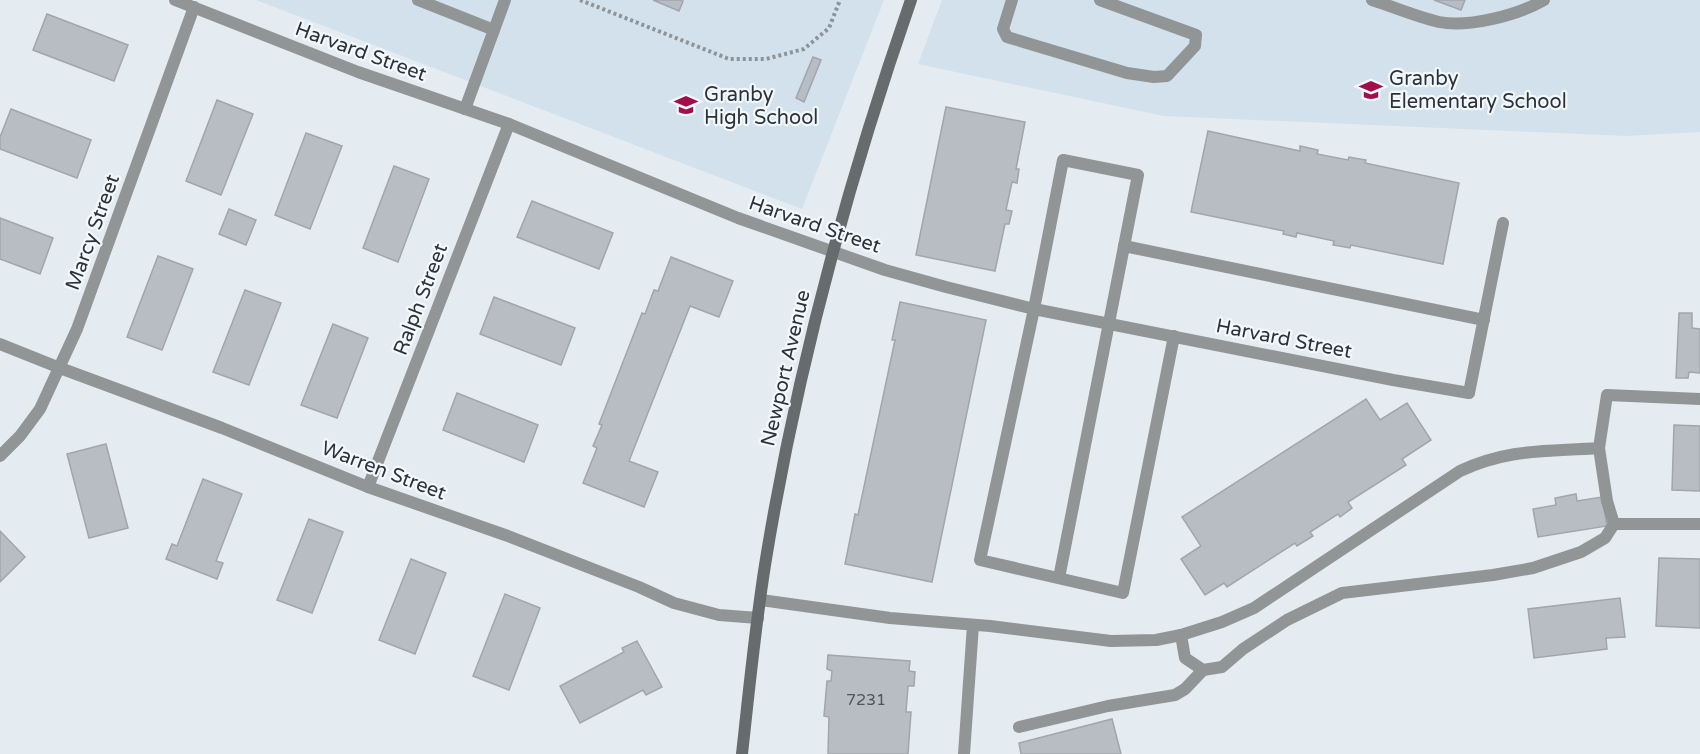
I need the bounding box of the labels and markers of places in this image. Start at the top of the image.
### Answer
place label: Granby Elementary School [1389,67,1567,114]
school or university icon: Granby Elementary School [1358,77,1384,103]
place label: Granby High School [704,83,818,130]
school or university icon: Granby High School [673,92,699,118]

